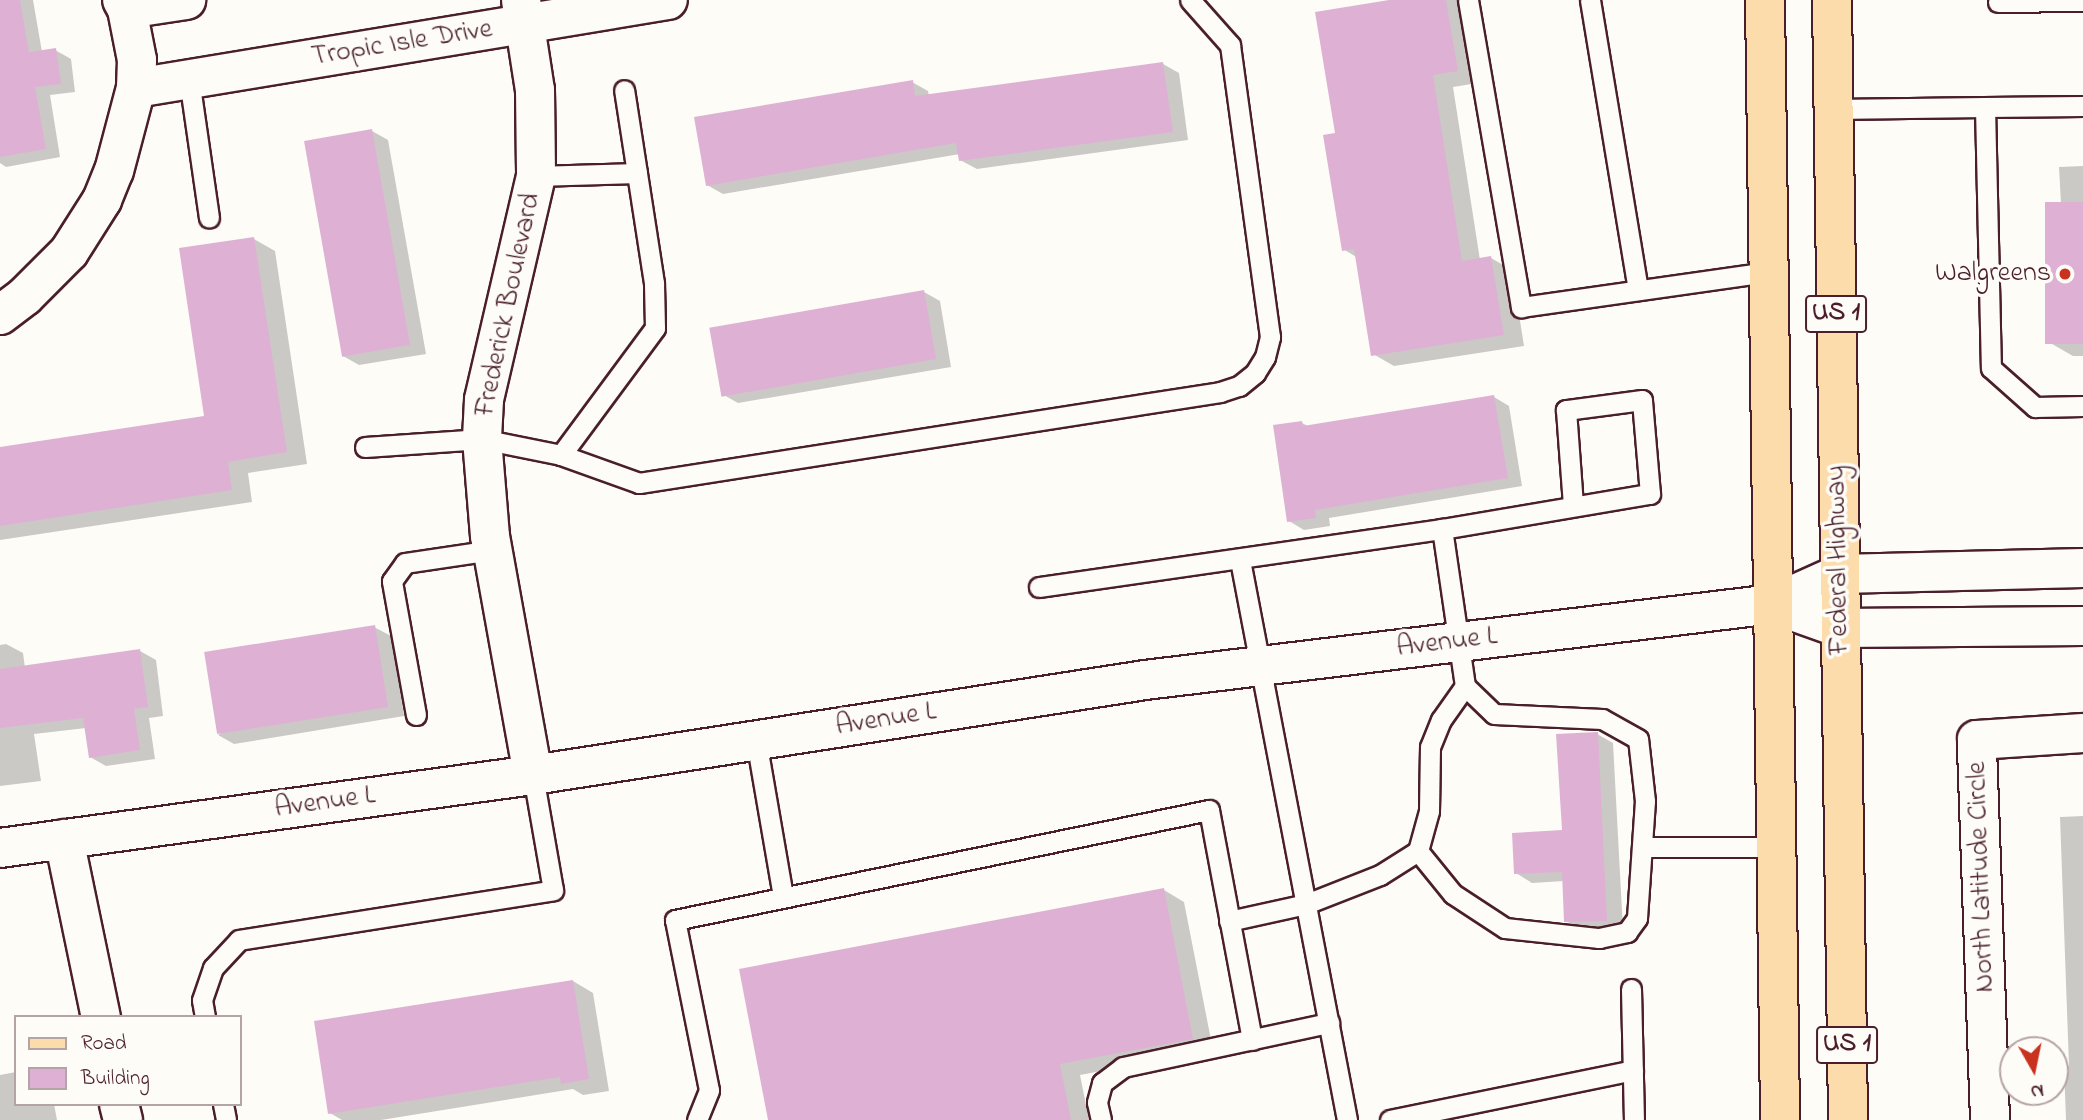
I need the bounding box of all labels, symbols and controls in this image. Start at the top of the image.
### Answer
street label: Tropic Isle Drive [309,13,495,75]
street label: Frederick Boulevard [469,190,549,420]
place label: Walgreens [1935,257,2051,291]
marker: Walgreens [2057,266,2073,282]
road number: US 1 [1804,292,1868,336]
street label: Federal Highway [1821,465,1857,655]
street label: Avenue L [1395,620,1499,666]
street label: Avenue L [833,696,939,744]
street label: North Latitude Circle [1961,761,2003,993]
street label: Avenue L [273,779,377,827]
legend [14,1015,242,1106]
road number: US 1 [1815,1022,1878,1068]
text: Road [81,1029,127,1059]
north arrow [1999,1036,2069,1106]
text: Building [81,1064,150,1094]
text: N [2029,1076,2046,1105]

